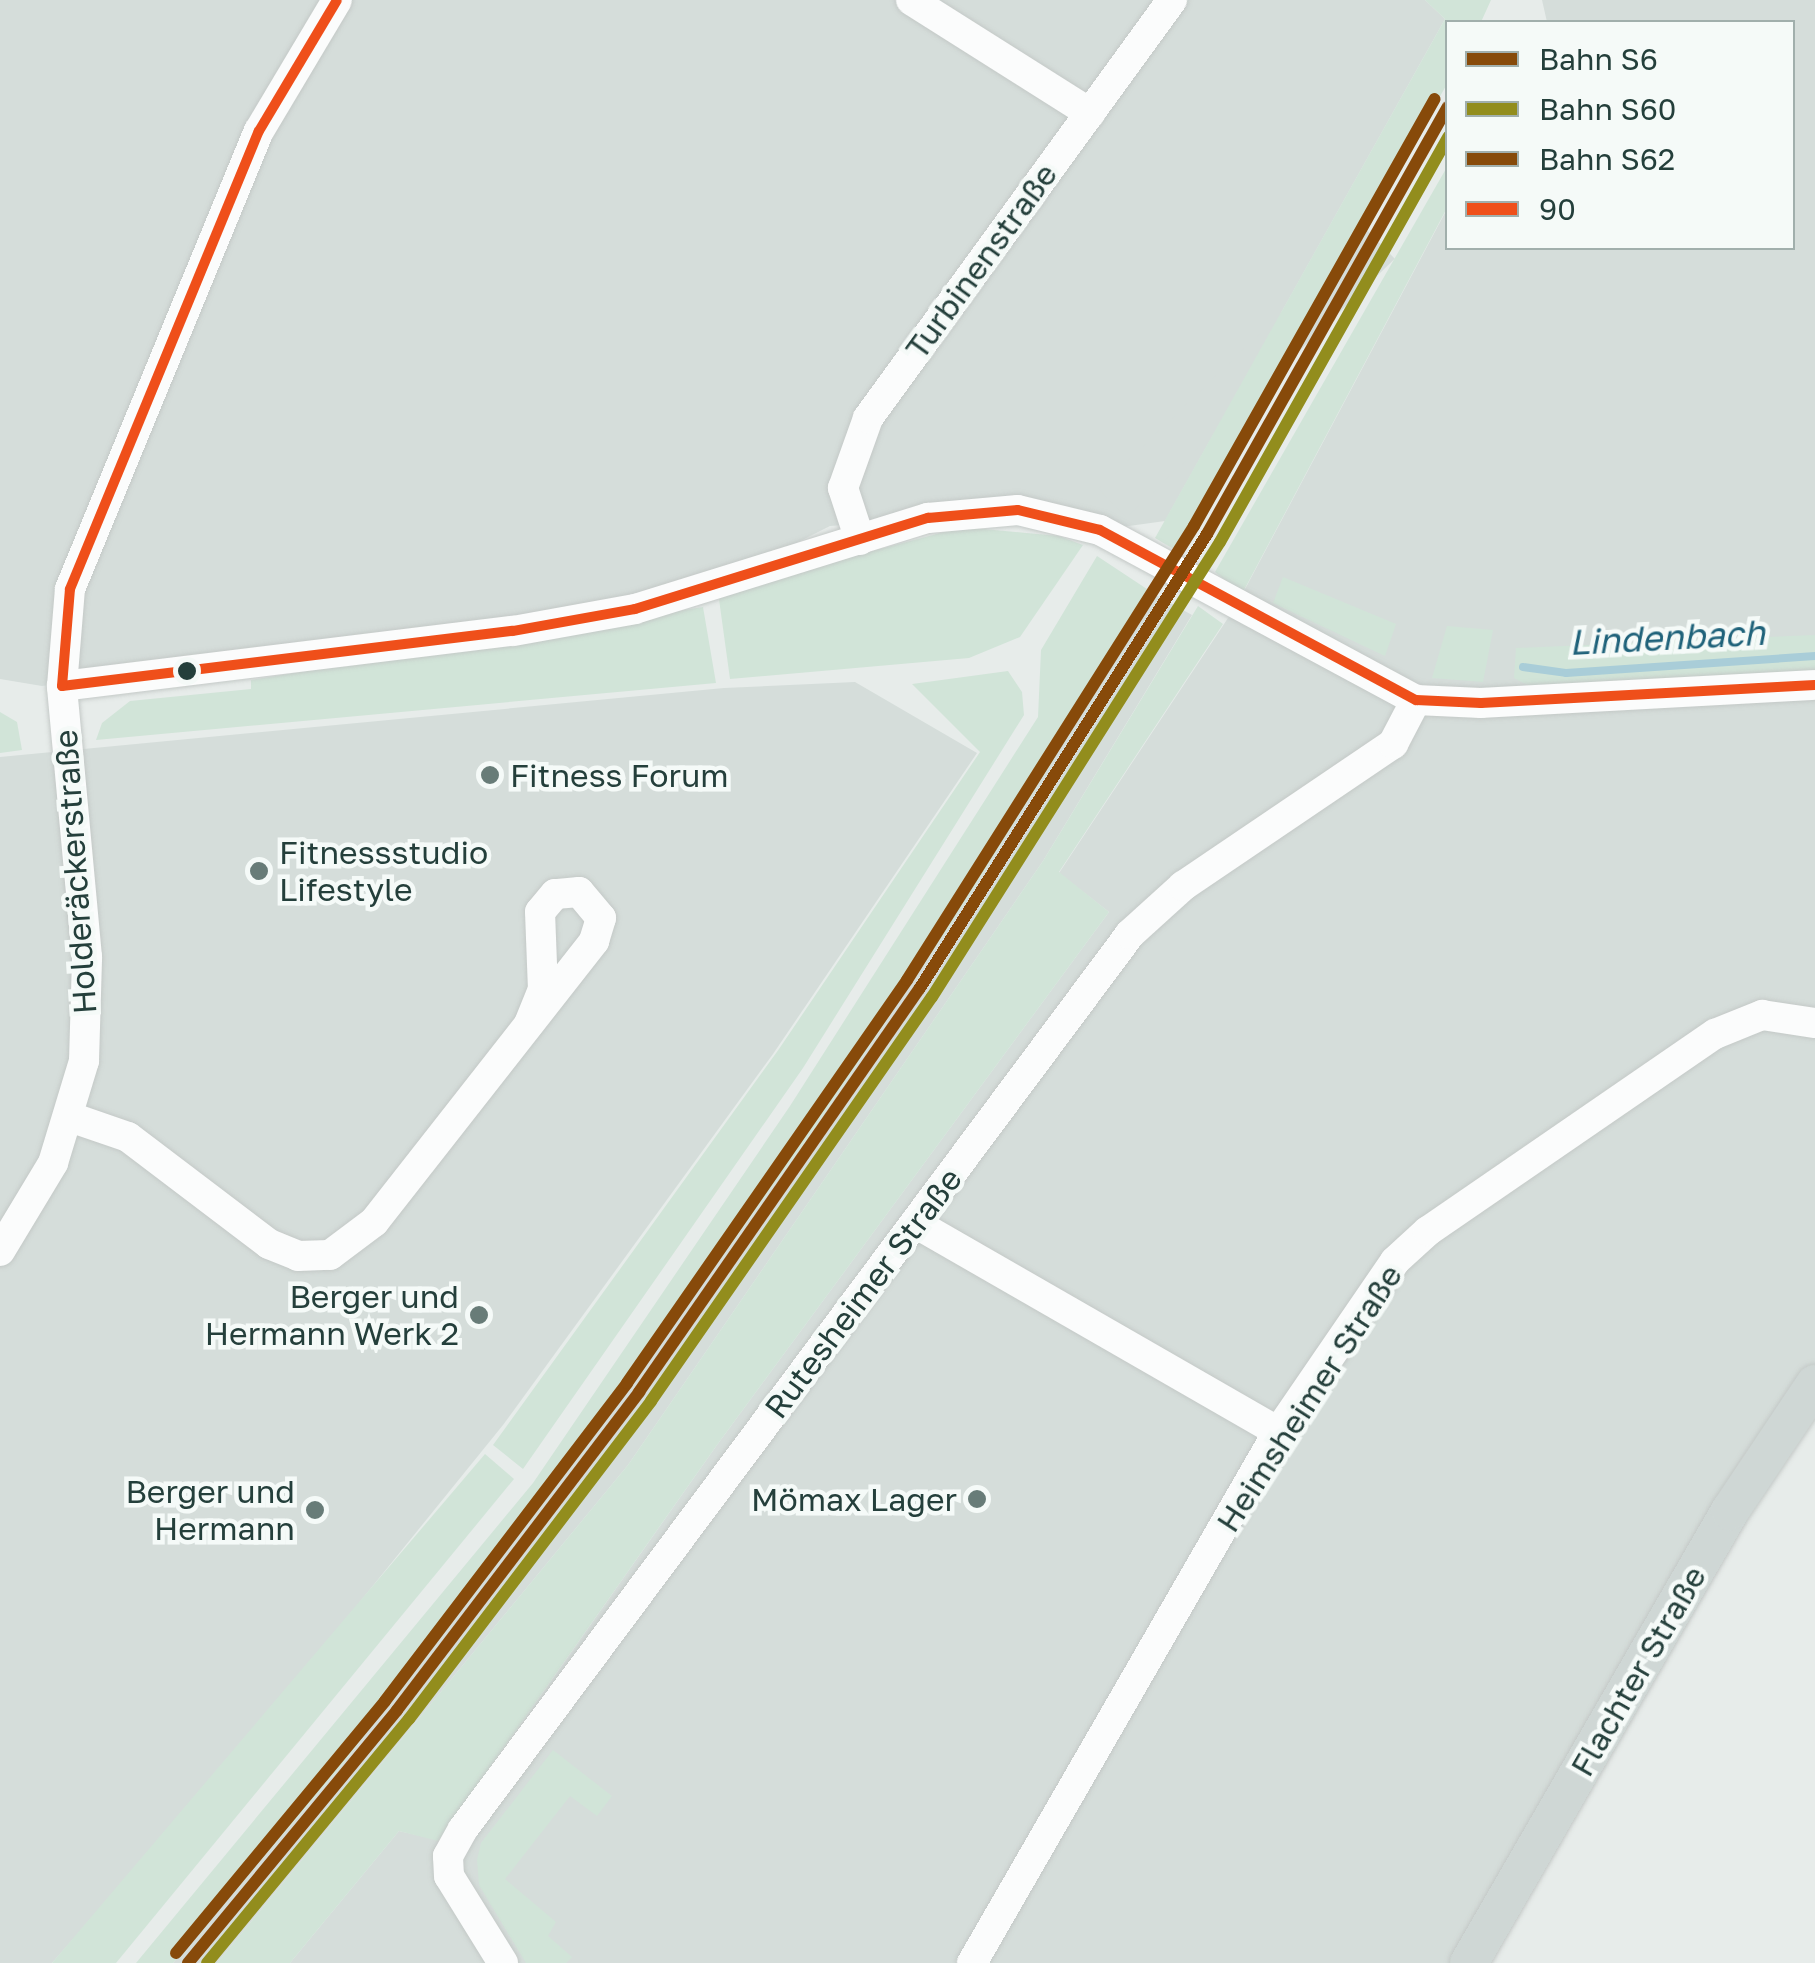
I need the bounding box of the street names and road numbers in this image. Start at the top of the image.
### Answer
street label: Turbinenstraße [897,156,1065,366]
street label: Holderäckerstraße [46,729,104,1015]
street label: Rutesheimer Straße [756,1160,970,1426]
street label: Heimsheimer Straße [1208,1257,1410,1539]
street label: Flachter Straße [1562,1559,1714,1783]

